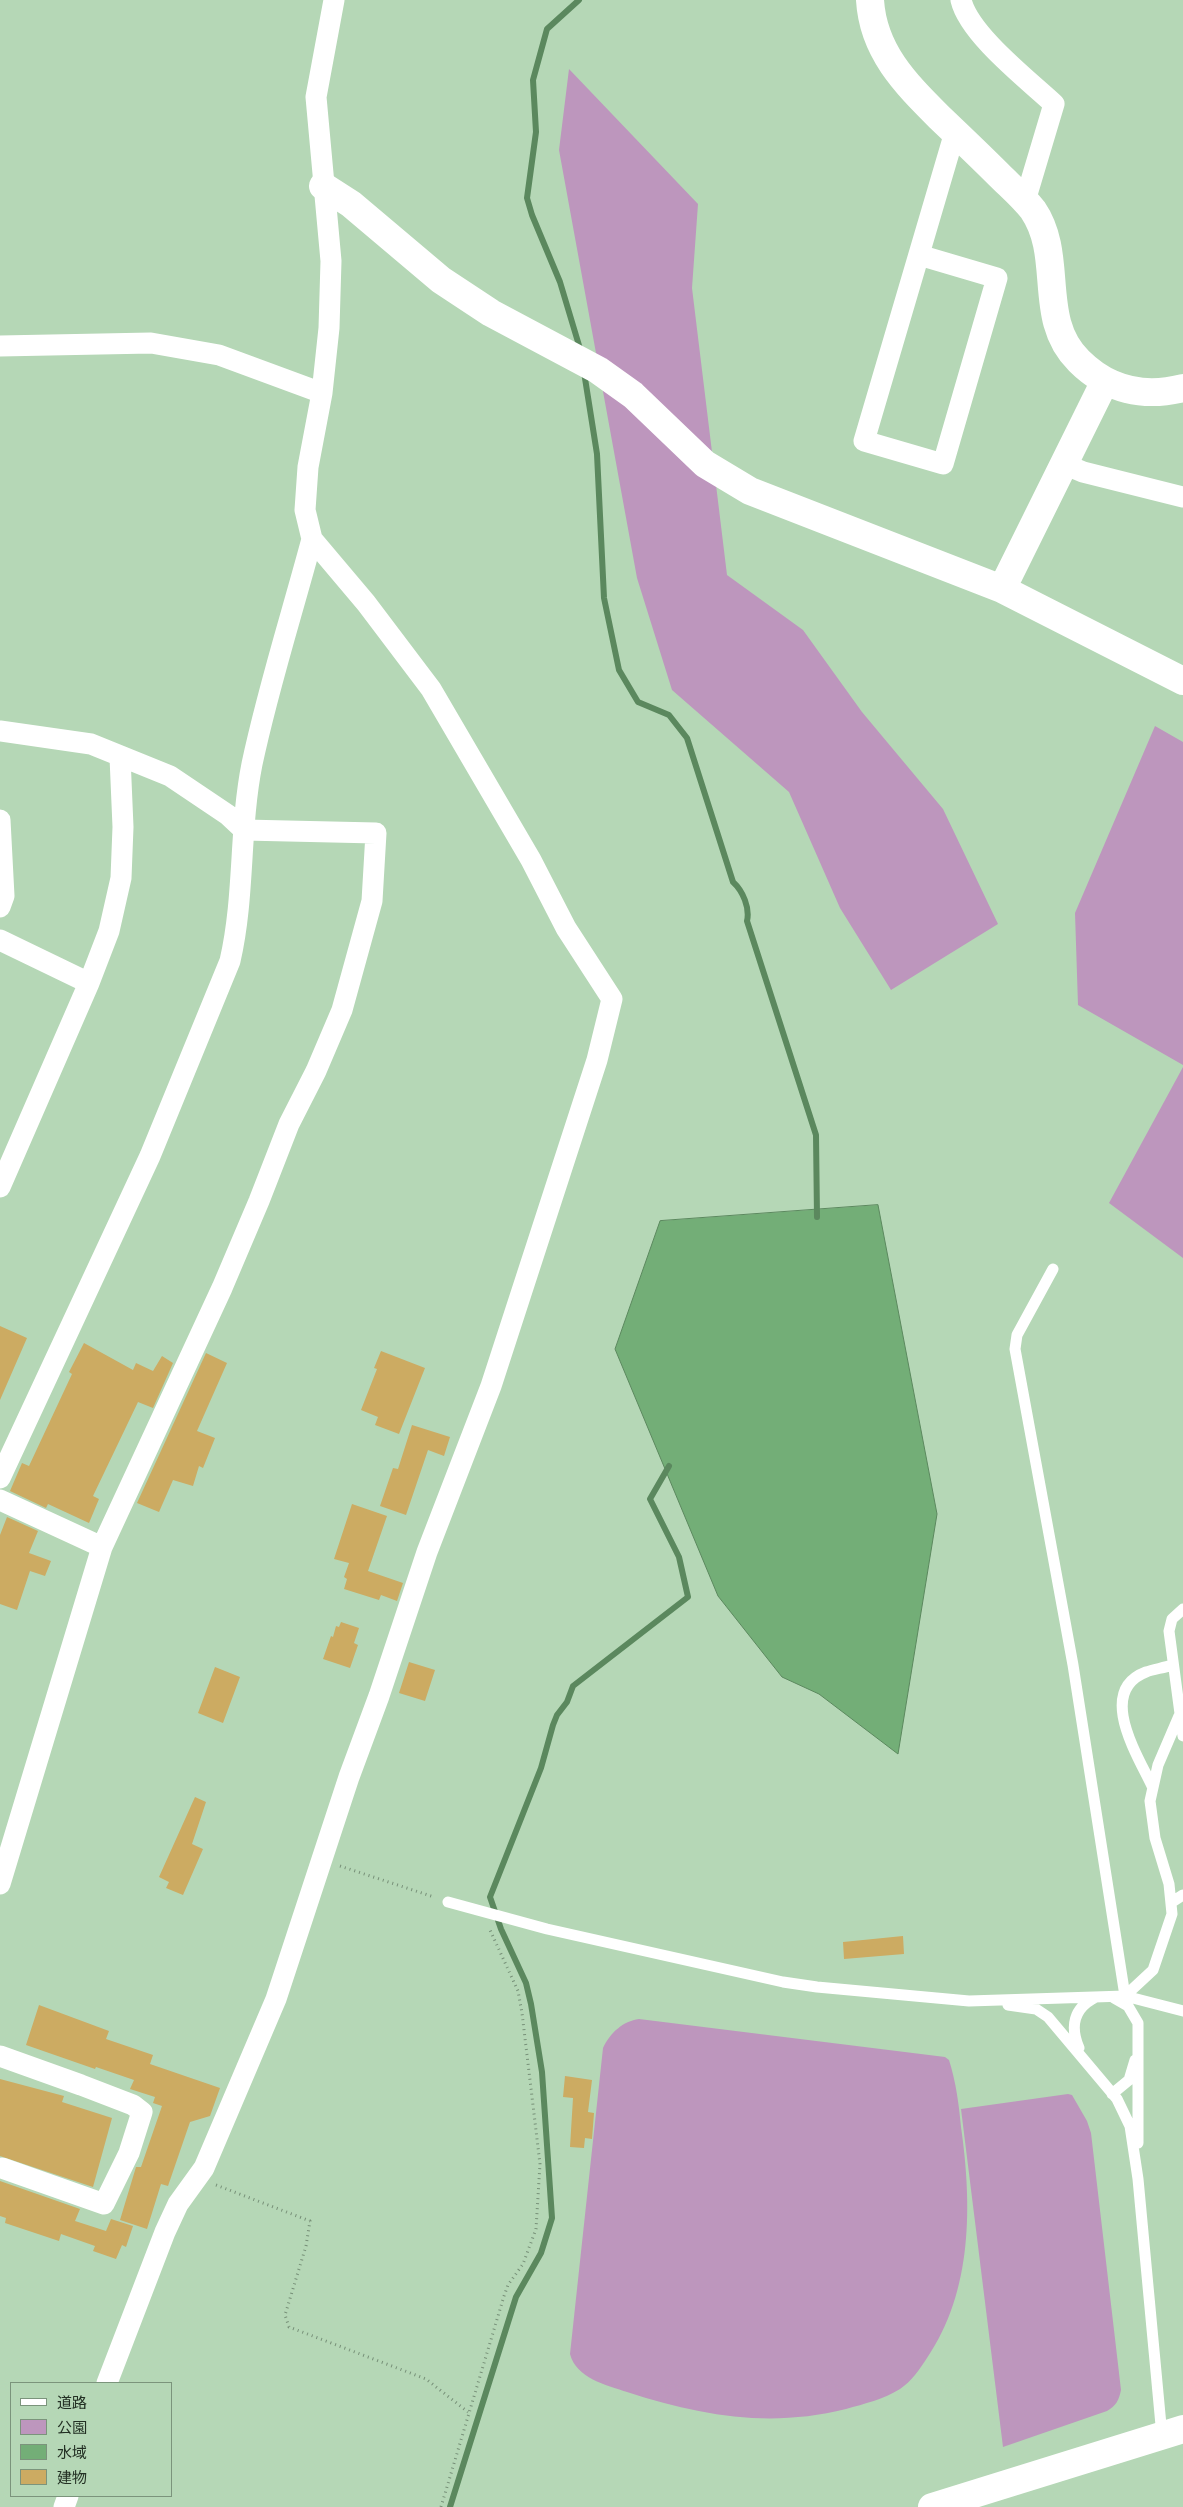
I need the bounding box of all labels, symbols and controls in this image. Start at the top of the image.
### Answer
legend [10,2382,172,2497]
text: 道路 [57,2392,87,2413]
text: 公園 [57,2417,87,2438]
text: 水域 [57,2442,87,2463]
text: 建物 [57,2467,87,2488]

